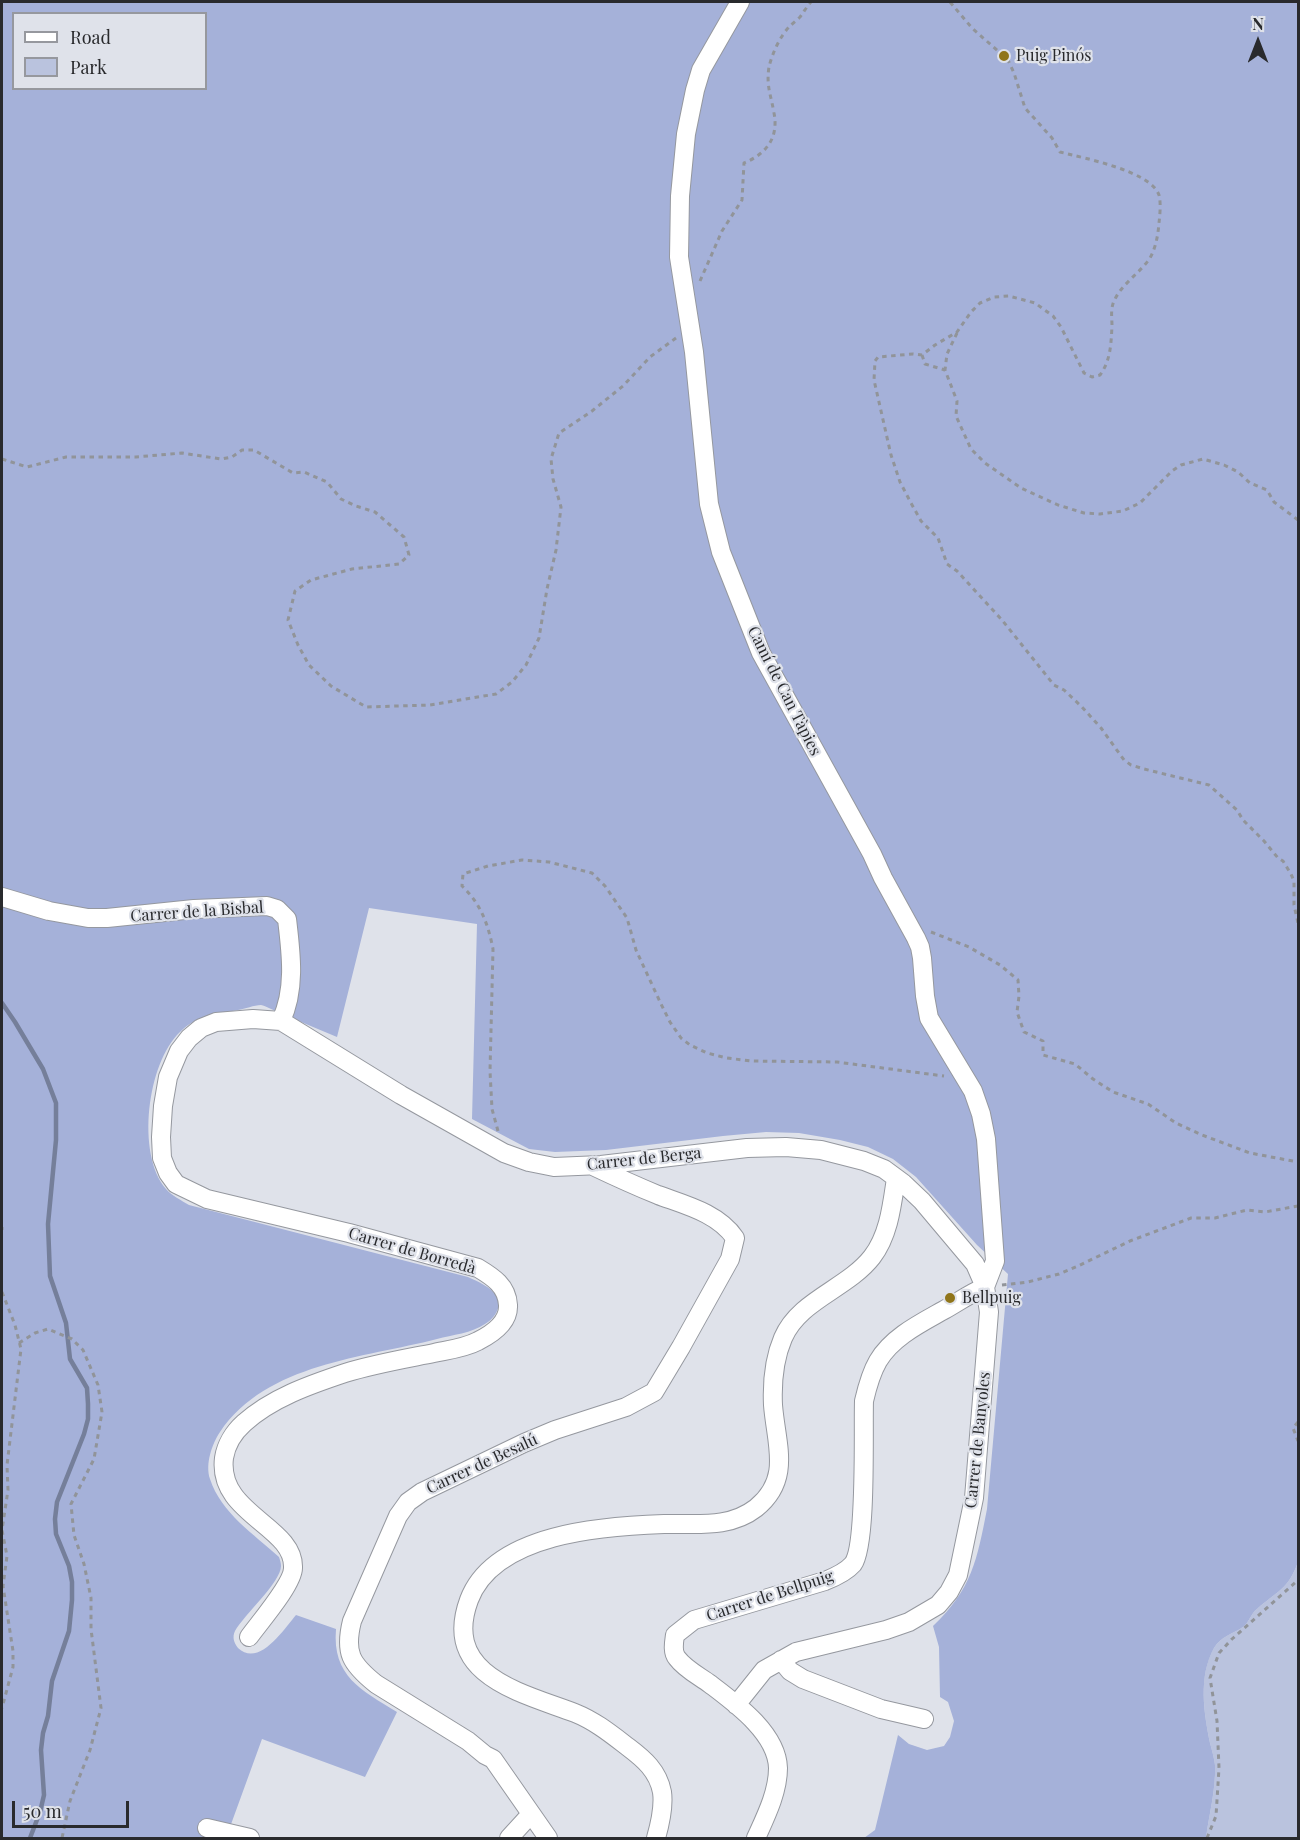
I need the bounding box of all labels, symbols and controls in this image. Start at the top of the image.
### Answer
legend [12,12,207,90]
north arrow [1228,12,1288,72]
text: N [1252,13,1264,34]
text: Road [70,25,111,49]
place label: Puig Pinós [1016,46,1091,66]
marker: Puig Pinós [997,49,1011,63]
text: Park [70,55,107,79]
street label: Camí de Can Tàpies [743,623,825,759]
street label: Carrer de la Bisbal [130,898,264,926]
street label: Carrer de Berga [586,1143,702,1175]
street label: Carrer de Borredà [346,1224,478,1278]
place label: Bellpuig [962,1288,1021,1308]
marker: Bellpuig [943,1291,957,1305]
street label: Carrer de Banyoles [961,1371,995,1509]
street label: Carrer de Besalú [423,1430,541,1498]
street label: Carrer de Bellpuig [704,1566,836,1626]
scale bar [15,1789,132,1827]
text: 50 m [23,1799,62,1823]

